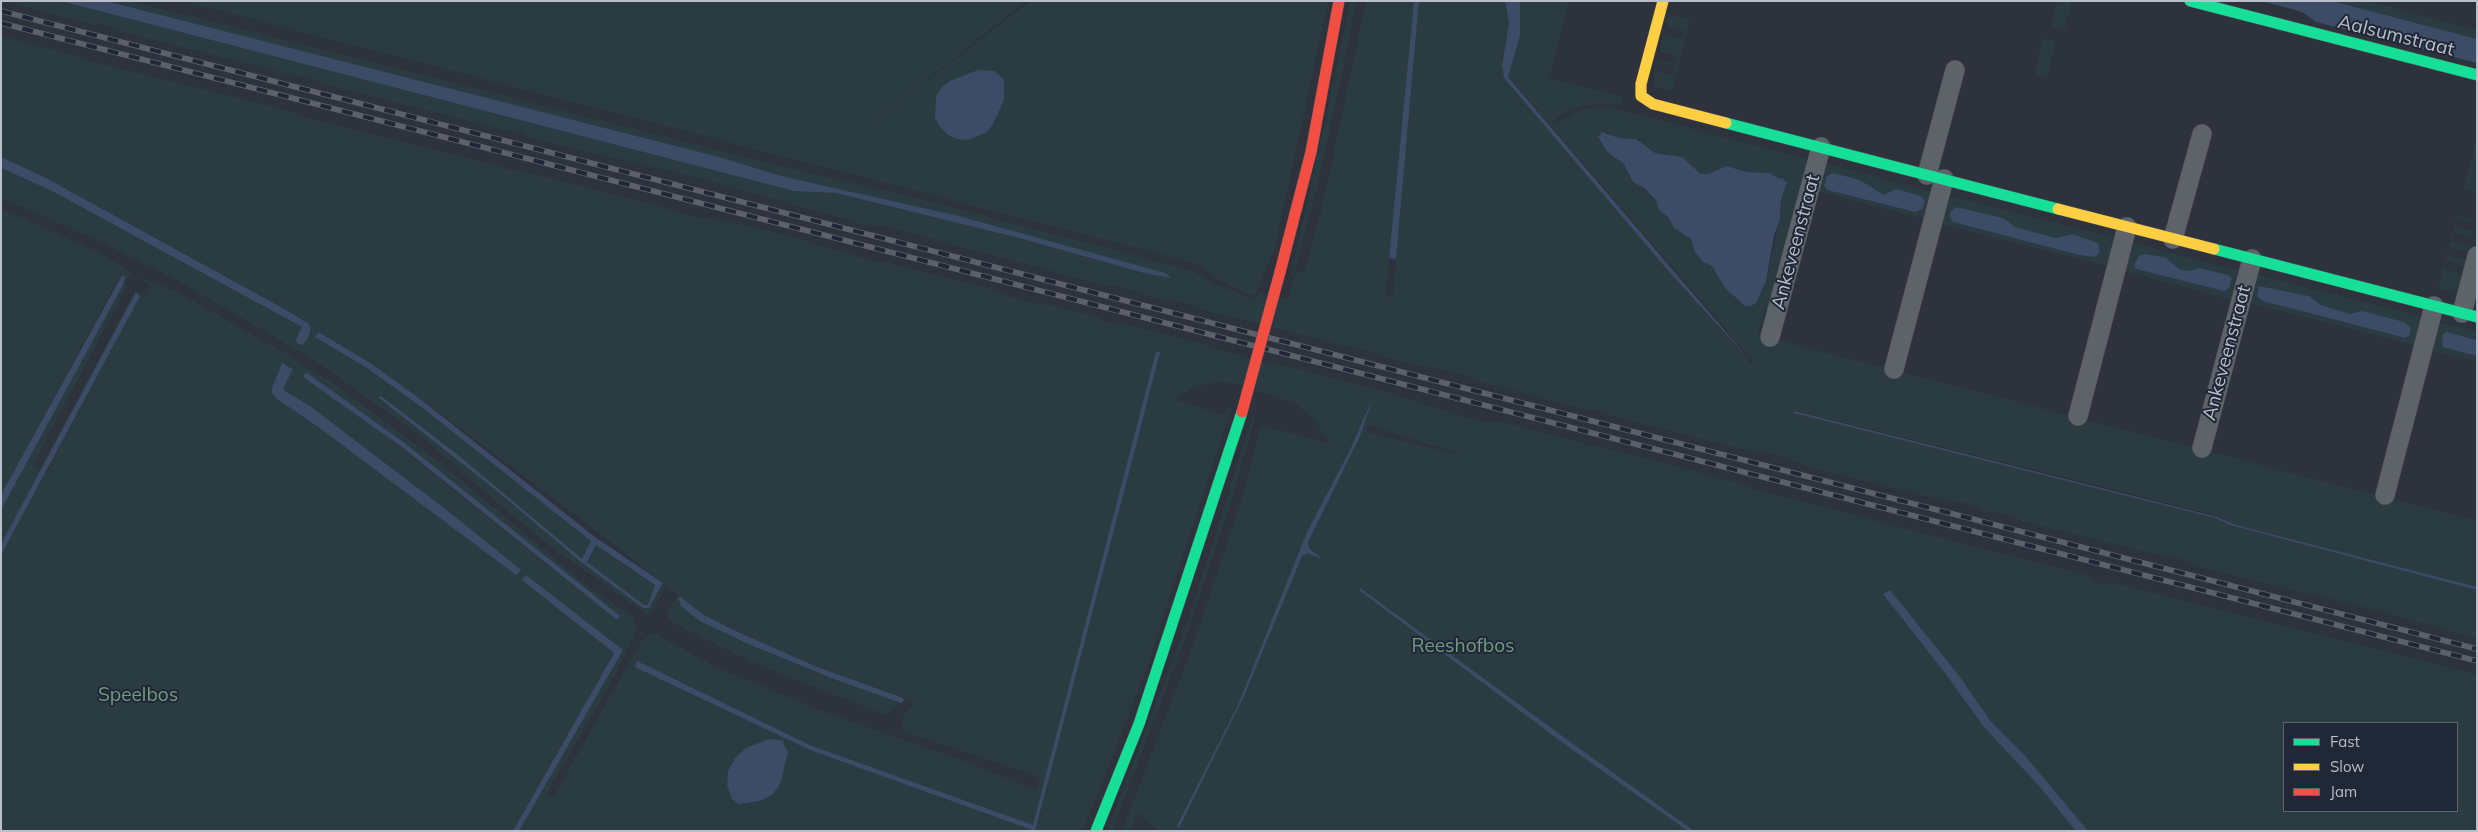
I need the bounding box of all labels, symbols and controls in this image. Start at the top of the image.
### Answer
street label: Aalsumstraat [2335,11,2457,61]
street label: Ankeveenstraat [1767,172,1825,312]
street label: Ankeveenstraat [2198,283,2256,423]
park label: Reeshofbos [1411,635,1515,657]
park label: Speelbos [98,684,178,706]
legend [2283,722,2458,812]
text: Fast [2330,732,2360,751]
text: Slow [2330,757,2364,776]
text: Jam [2330,782,2357,801]

